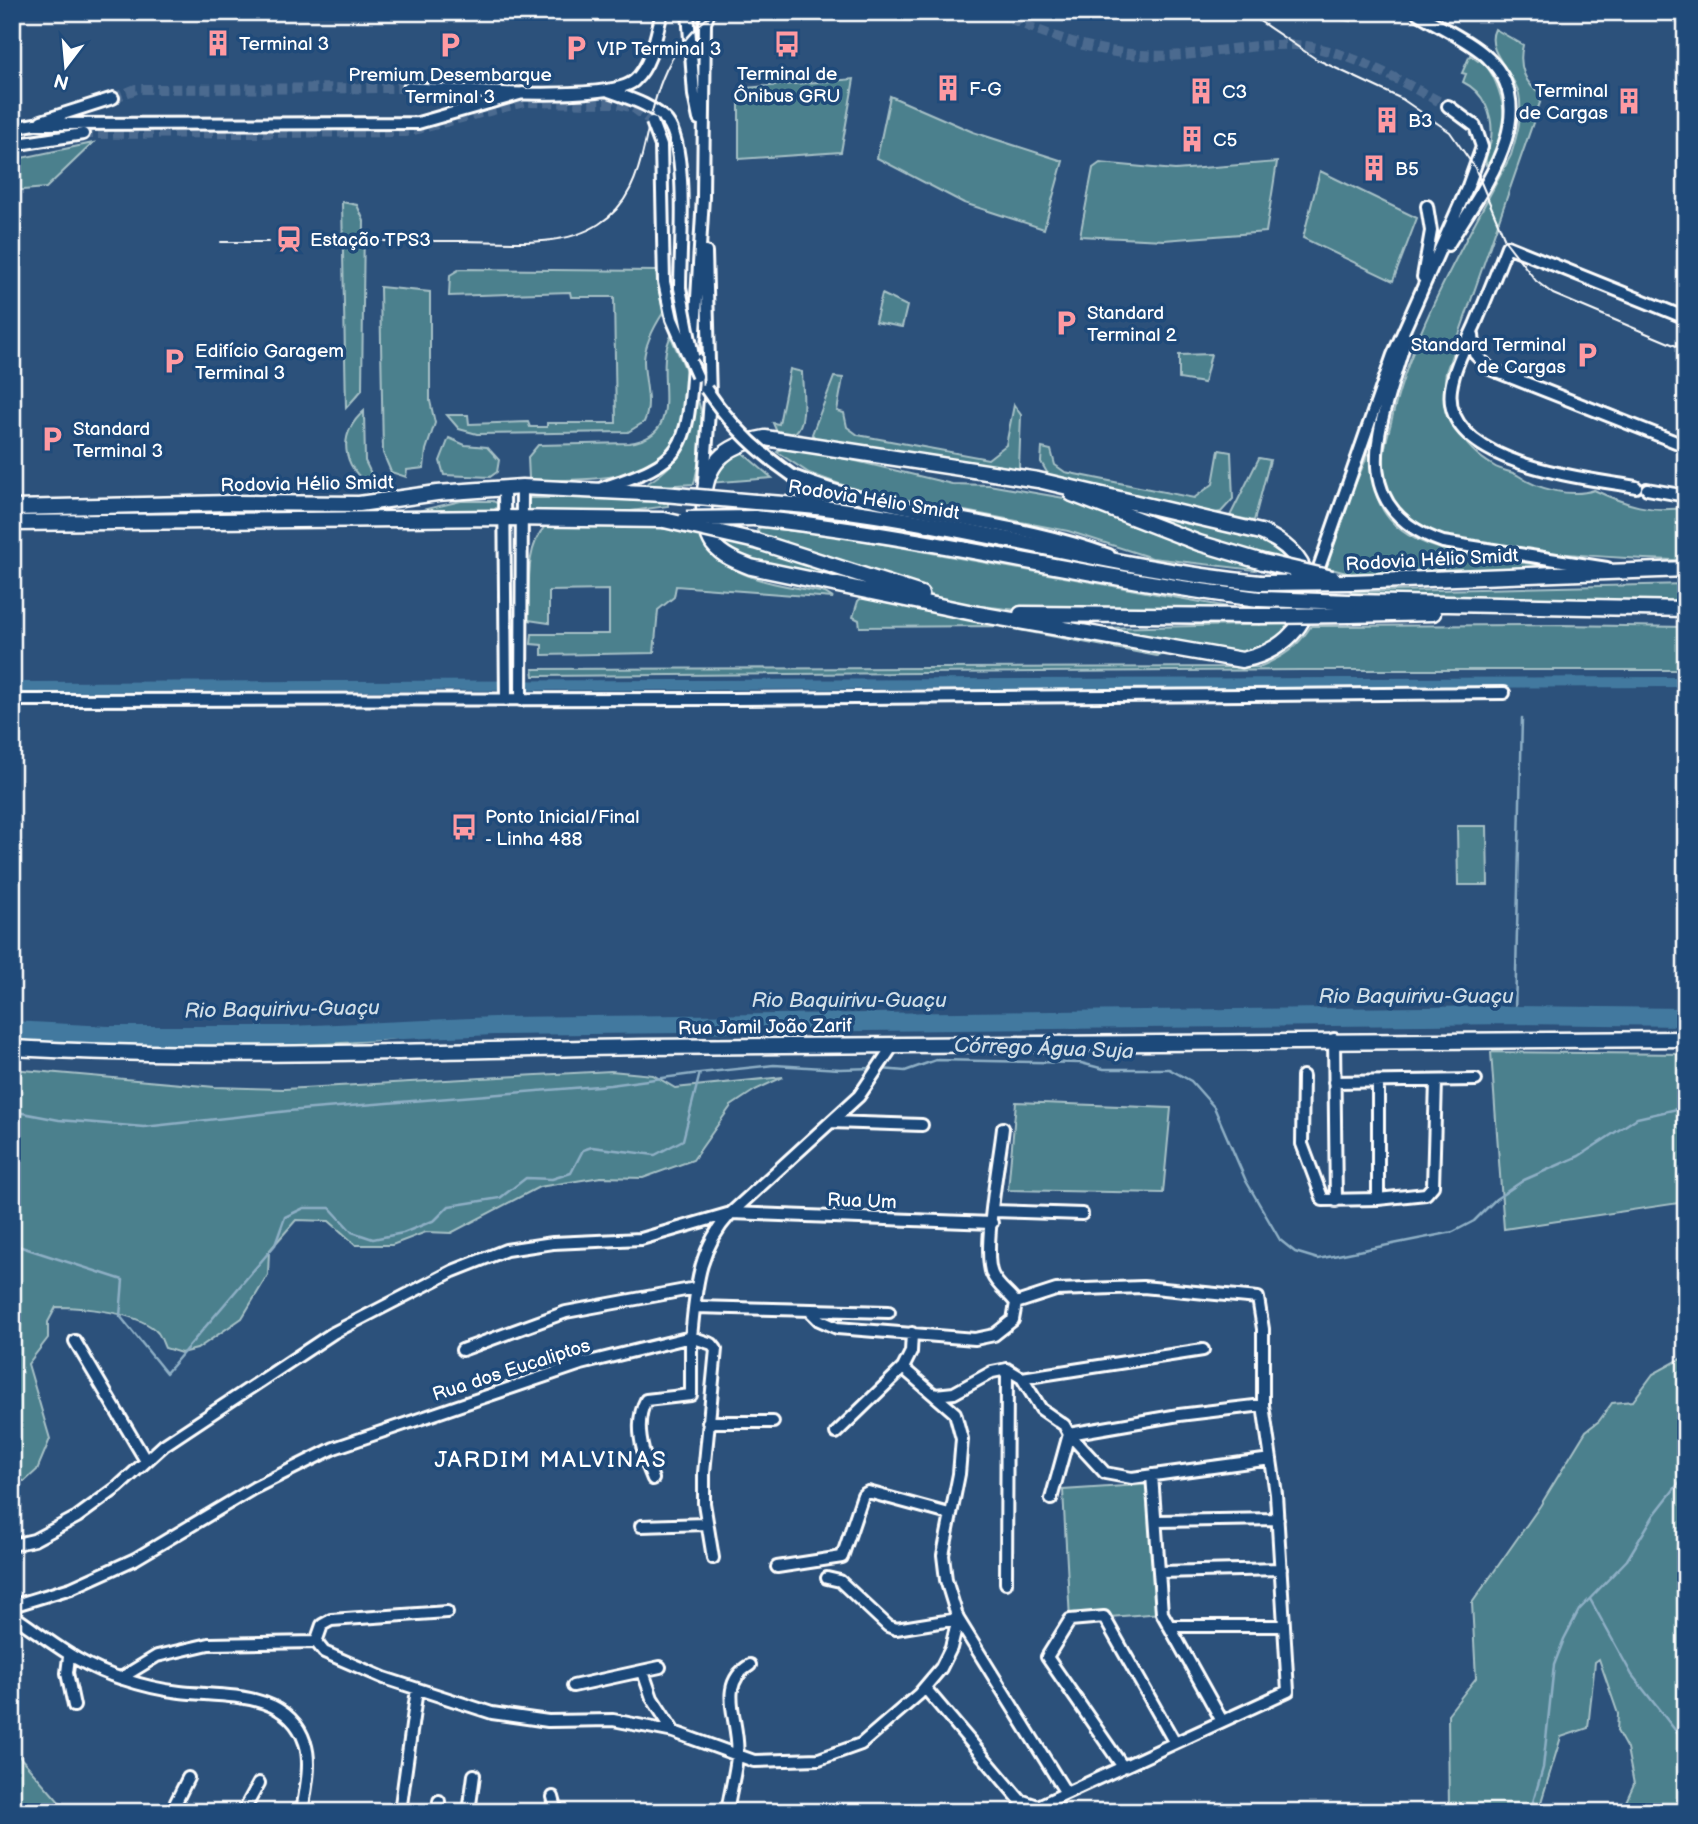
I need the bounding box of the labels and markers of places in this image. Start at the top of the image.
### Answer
building icon: Terminal 3 [203,28,233,58]
bus stop icon: Terminal de Ônibus GRU [772,29,802,59]
parking icon: Premium Desembarque Terminal 3 [435,30,465,60]
place label: Terminal 3 [239,33,329,56]
parking icon: VIP Terminal 3 [561,33,591,63]
place label: VIP Terminal 3 [597,38,721,61]
place label: Terminal de Ônibus GRU [734,63,840,108]
place label: Premium Desembarque Terminal 3 [348,64,552,109]
building icon: F-G [933,73,963,103]
building icon: C3 [1186,76,1216,106]
place label: F-G [969,78,1002,101]
place label: Terminal de Cargas [1519,80,1608,125]
place label: C3 [1222,81,1247,104]
building icon: Terminal de Cargas [1614,86,1644,116]
building icon: B3 [1372,105,1402,135]
place label: B3 [1408,110,1433,133]
building icon: C5 [1177,124,1207,154]
place label: C5 [1213,129,1238,152]
building icon: B5 [1359,153,1389,183]
place label: B5 [1395,158,1419,181]
station icon: Estação TPS3 [274,224,304,254]
place label: Estação TPS3 [310,229,431,252]
place label: Standard Terminal 2 [1087,302,1178,347]
parking icon: Standard Terminal 2 [1051,308,1081,338]
place label: Standard Terminal de Cargas [1411,334,1566,379]
place label: Edifício Garagem Terminal 3 [195,340,344,385]
parking icon: Standard Terminal de Cargas [1572,340,1602,370]
parking icon: Edifício Garagem Terminal 3 [159,346,189,376]
place label: Standard Terminal 3 [73,418,163,463]
parking icon: Standard Terminal 3 [37,424,67,454]
place label: Ponto Inicial/Final - Linha 488 [485,806,640,851]
bus stop icon: Ponto Inicial/Final - Linha 488 [449,812,479,842]

